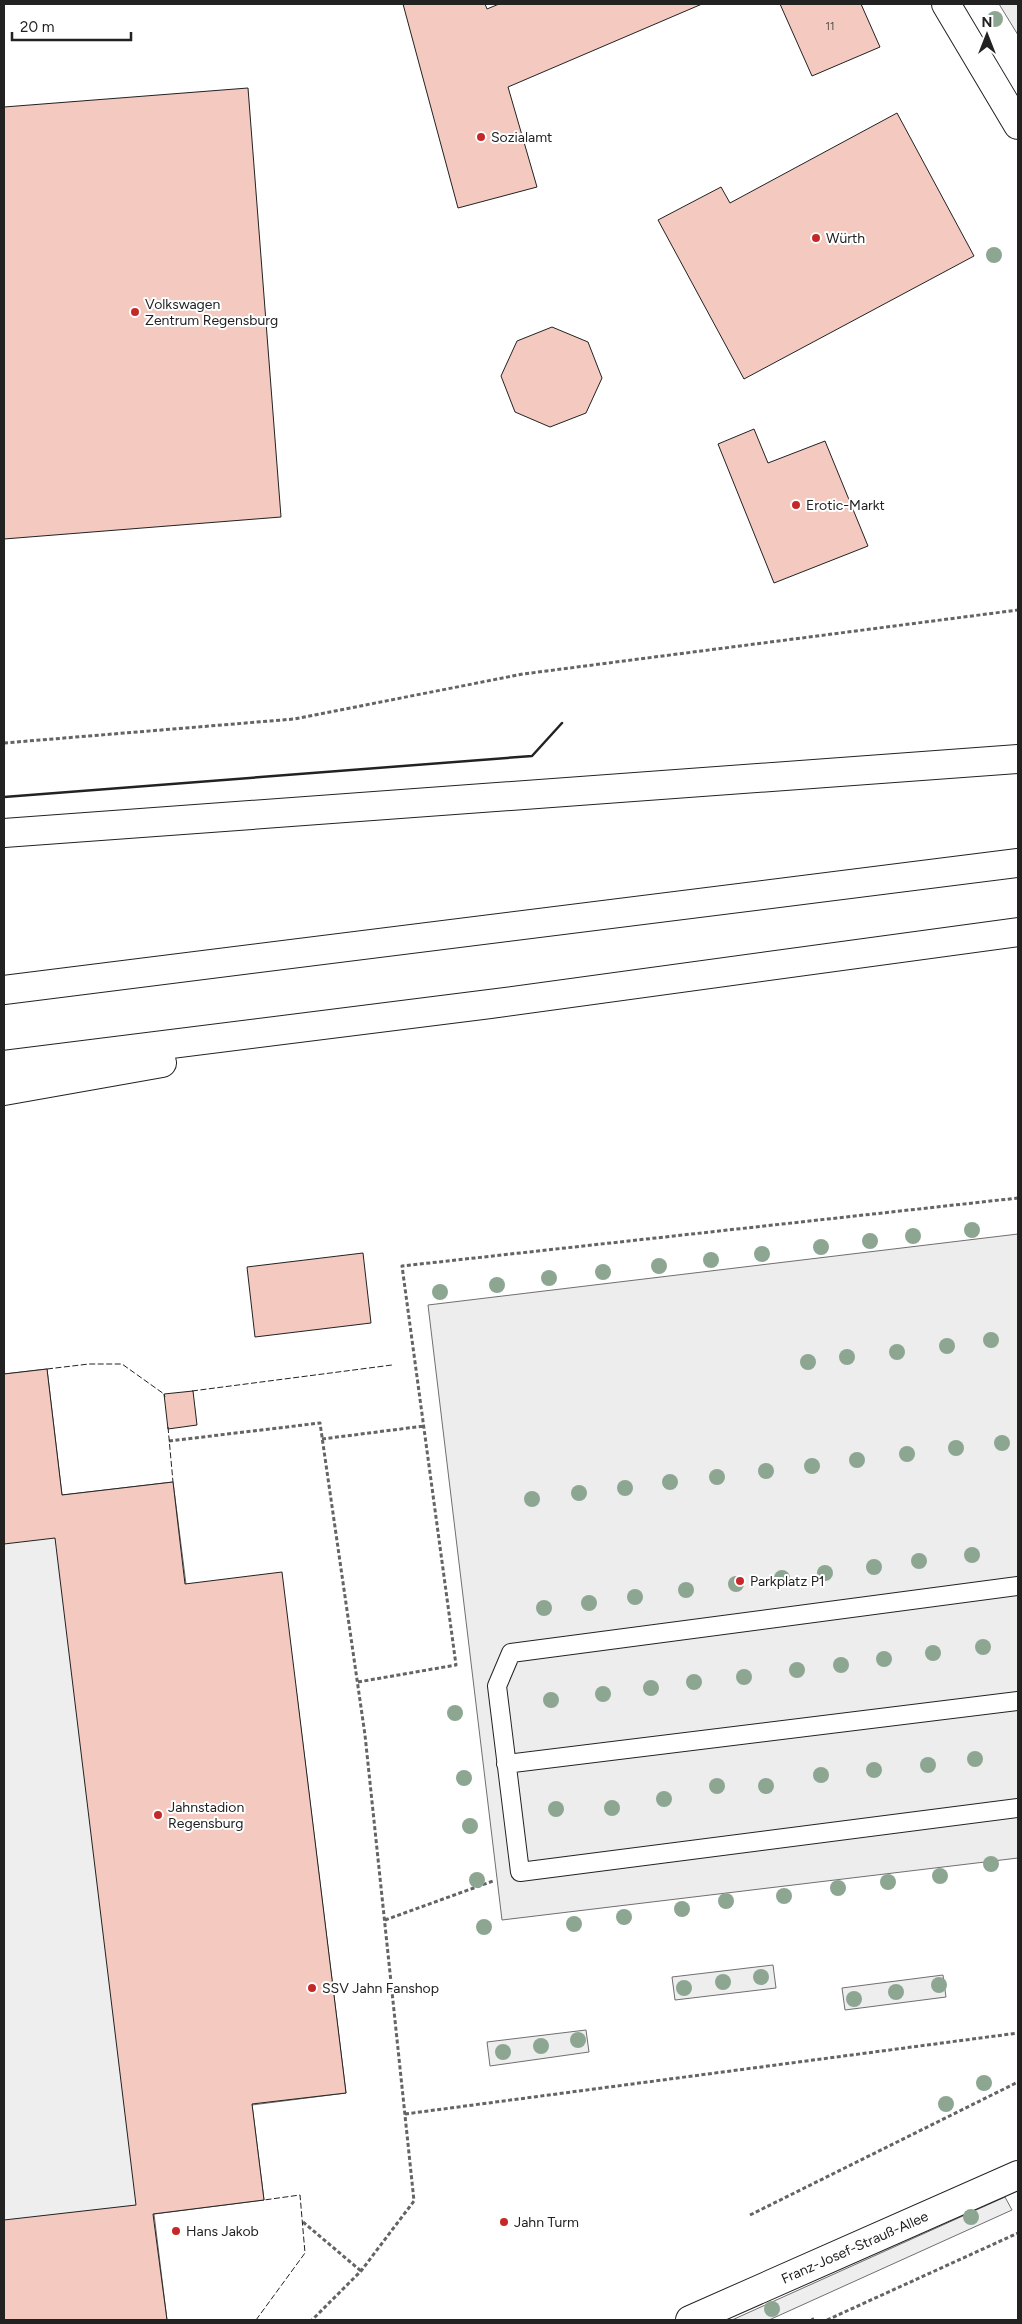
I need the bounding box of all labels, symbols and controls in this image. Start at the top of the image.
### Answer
scale bar [12,10,131,42]
north arrow [962,10,1012,60]
text: N [982,14,992,31]
text: 20 m [20,18,54,36]
house number: 11 [825,20,835,33]
place label: Sozialamt [491,129,552,146]
marker: Sozialamt [475,131,487,143]
place label: Würth [826,230,865,247]
marker: Würth [810,232,822,244]
place label: Volkswagen Zentrum Regensburg [145,296,278,329]
marker: Volkswagen Zentrum Regensburg [129,306,141,318]
place label: Erotic-Markt [806,497,885,514]
marker: Erotic-Markt [790,499,802,511]
place label: Parkplatz P1 [750,1573,825,1590]
marker: Parkplatz P1 [734,1575,746,1587]
place label: Jahnstadion Regensburg [168,1799,244,1832]
marker: Jahnstadion Regensburg [152,1809,164,1821]
place label: SSV Jahn Fanshop [322,1980,439,1997]
marker: SSV Jahn Fanshop [306,1982,318,1994]
street label: Franz-Josef-Strauß-Allee [779,2208,931,2288]
place label: Jahn Turm [514,2214,579,2231]
marker: Jahn Turm [498,2216,510,2228]
place label: Hans Jakob [186,2223,259,2240]
marker: Hans Jakob [170,2225,182,2237]

